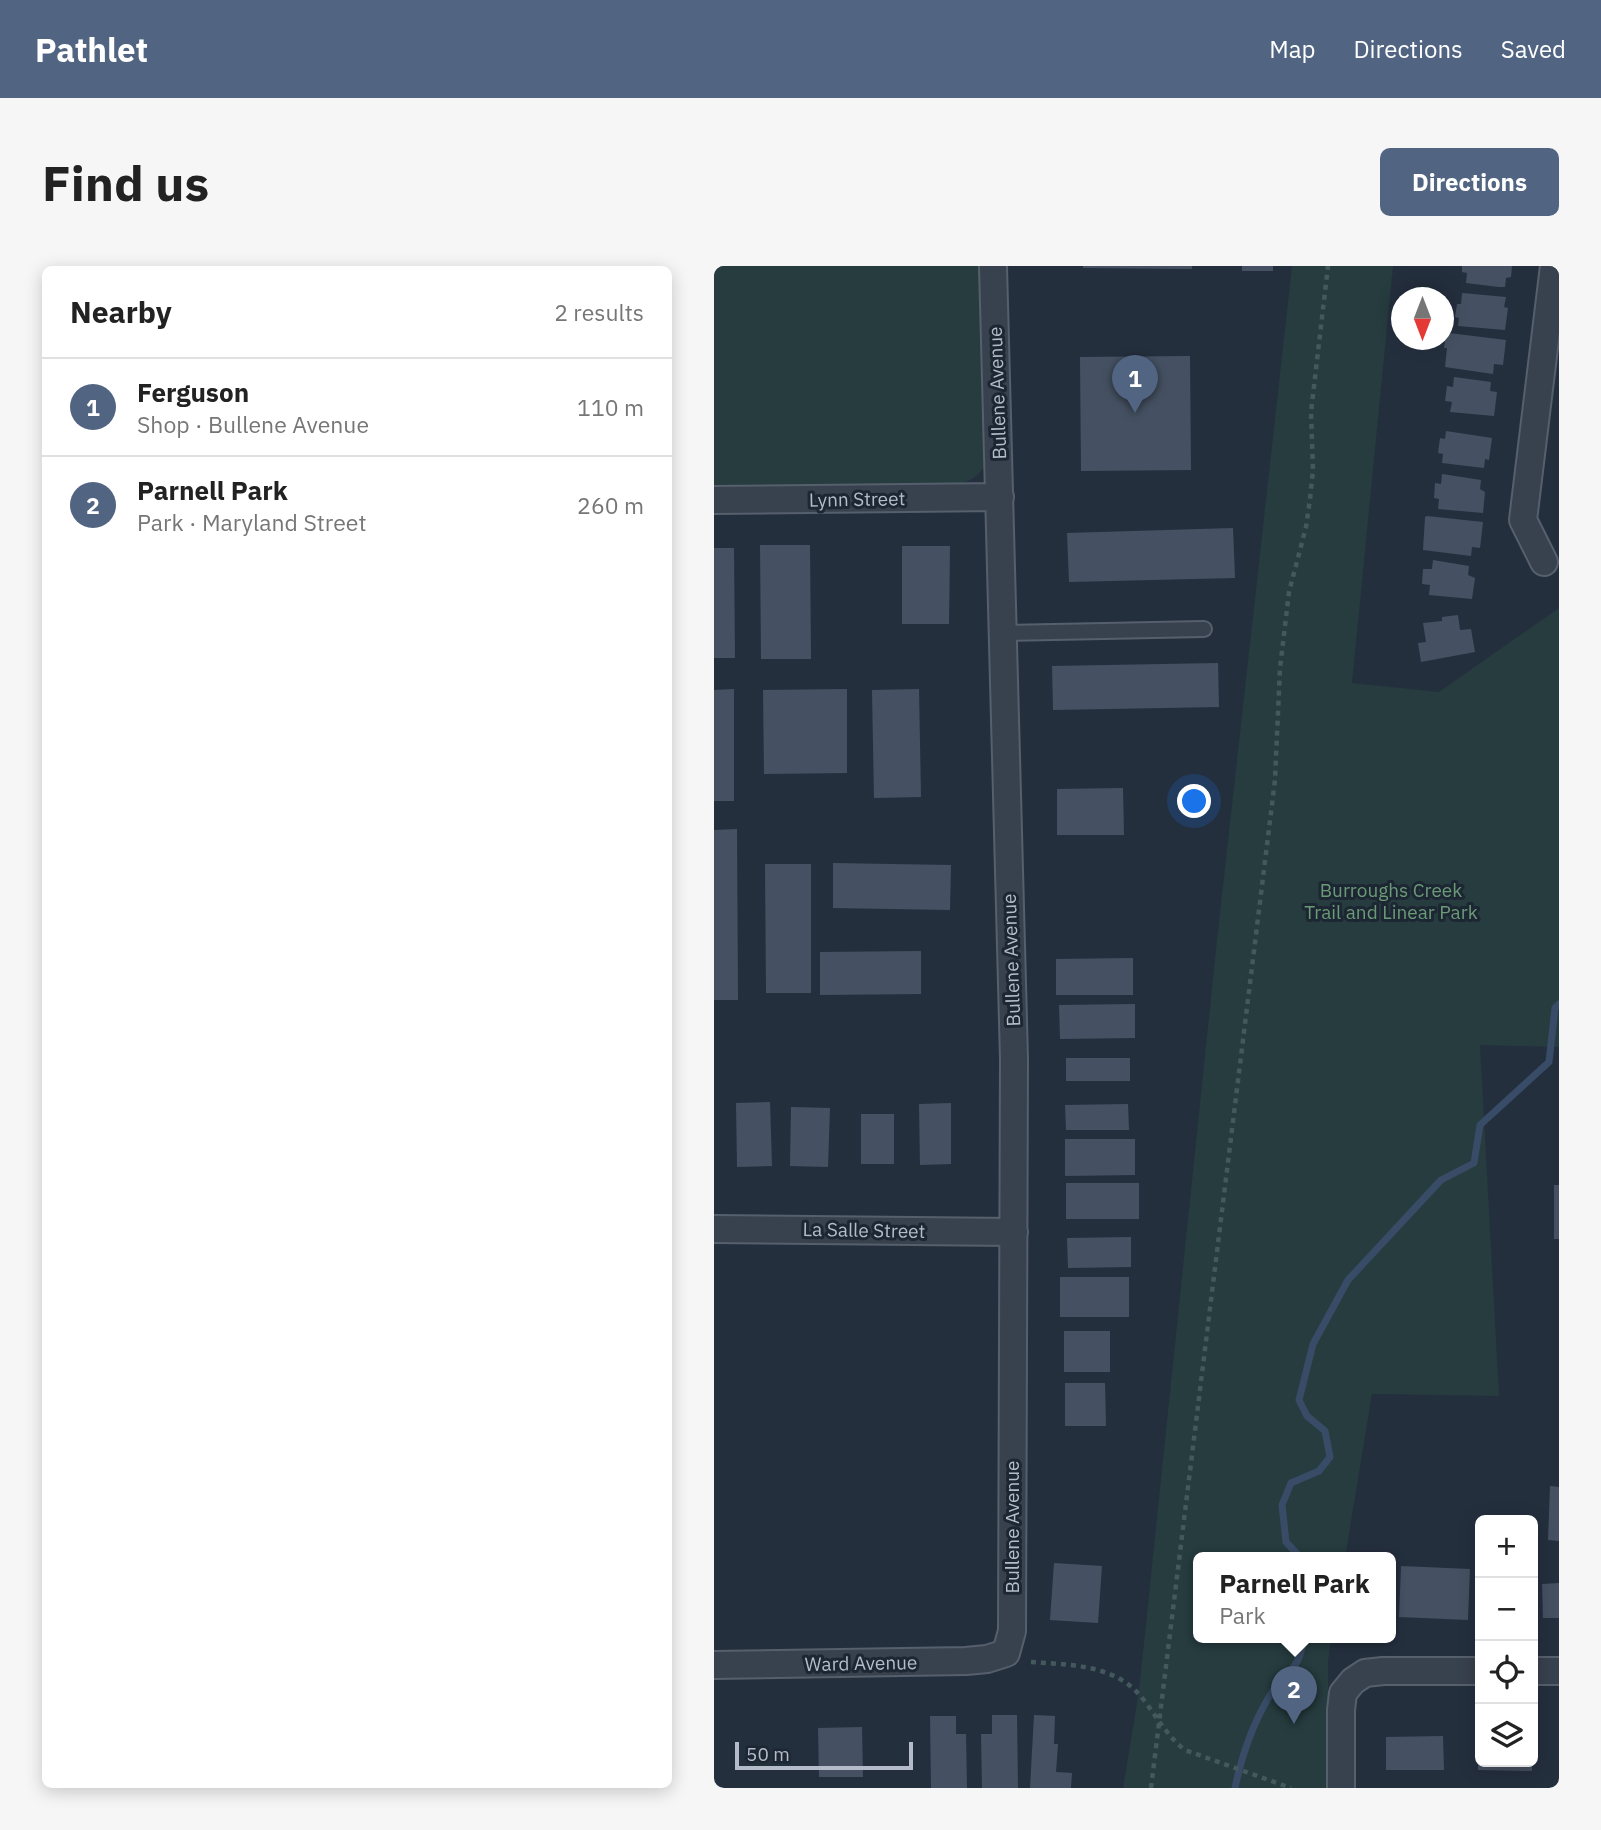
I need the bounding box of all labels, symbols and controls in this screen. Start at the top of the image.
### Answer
text: Pathlet [35,28,148,71]
text: Map [1269,33,1315,65]
text: Directions [1353,33,1463,65]
text: Saved [1501,33,1566,65]
button: Directions [1380,148,1559,216]
text: Find us [42,151,209,214]
north arrow [1391,287,1454,350]
text: Nearby [70,292,172,331]
text: 2 results [554,297,644,327]
street label: Bullene Avenue [983,326,1011,460]
pin: 1 [1112,355,1158,413]
text: Ferguson [137,375,249,409]
text: 1 [86,392,100,422]
text: 110 m [577,392,644,422]
text: Shop · Bullene Avenue [137,409,369,439]
text: Parnell Park [137,473,288,507]
street label: Lynn Street [809,486,905,512]
text: 2 [86,490,100,520]
text: 260 m [577,490,644,520]
text: Park · Maryland Street [137,507,366,537]
your location [1177,784,1211,818]
park label: Burroughs Creek Trail and Linear Park [1304,878,1478,924]
street label: Bullene Avenue [997,893,1025,1027]
street label: La Salle Street [803,1217,925,1243]
street label: Bullene Avenue [1000,1460,1024,1594]
map controls [1475,1515,1538,1767]
button: + [1475,1515,1538,1578]
popup [1193,1552,1396,1643]
text: Parnell Park [1219,1566,1370,1600]
button: − [1475,1578,1538,1641]
text: Park [1219,1600,1266,1630]
button: locate [1475,1641,1538,1704]
street label: Ward Avenue [804,1650,918,1676]
pin: 2 [1271,1666,1317,1724]
button: layers [1475,1704,1538,1767]
scale bar [735,1739,914,1771]
text: 50 m [746,1742,790,1766]

